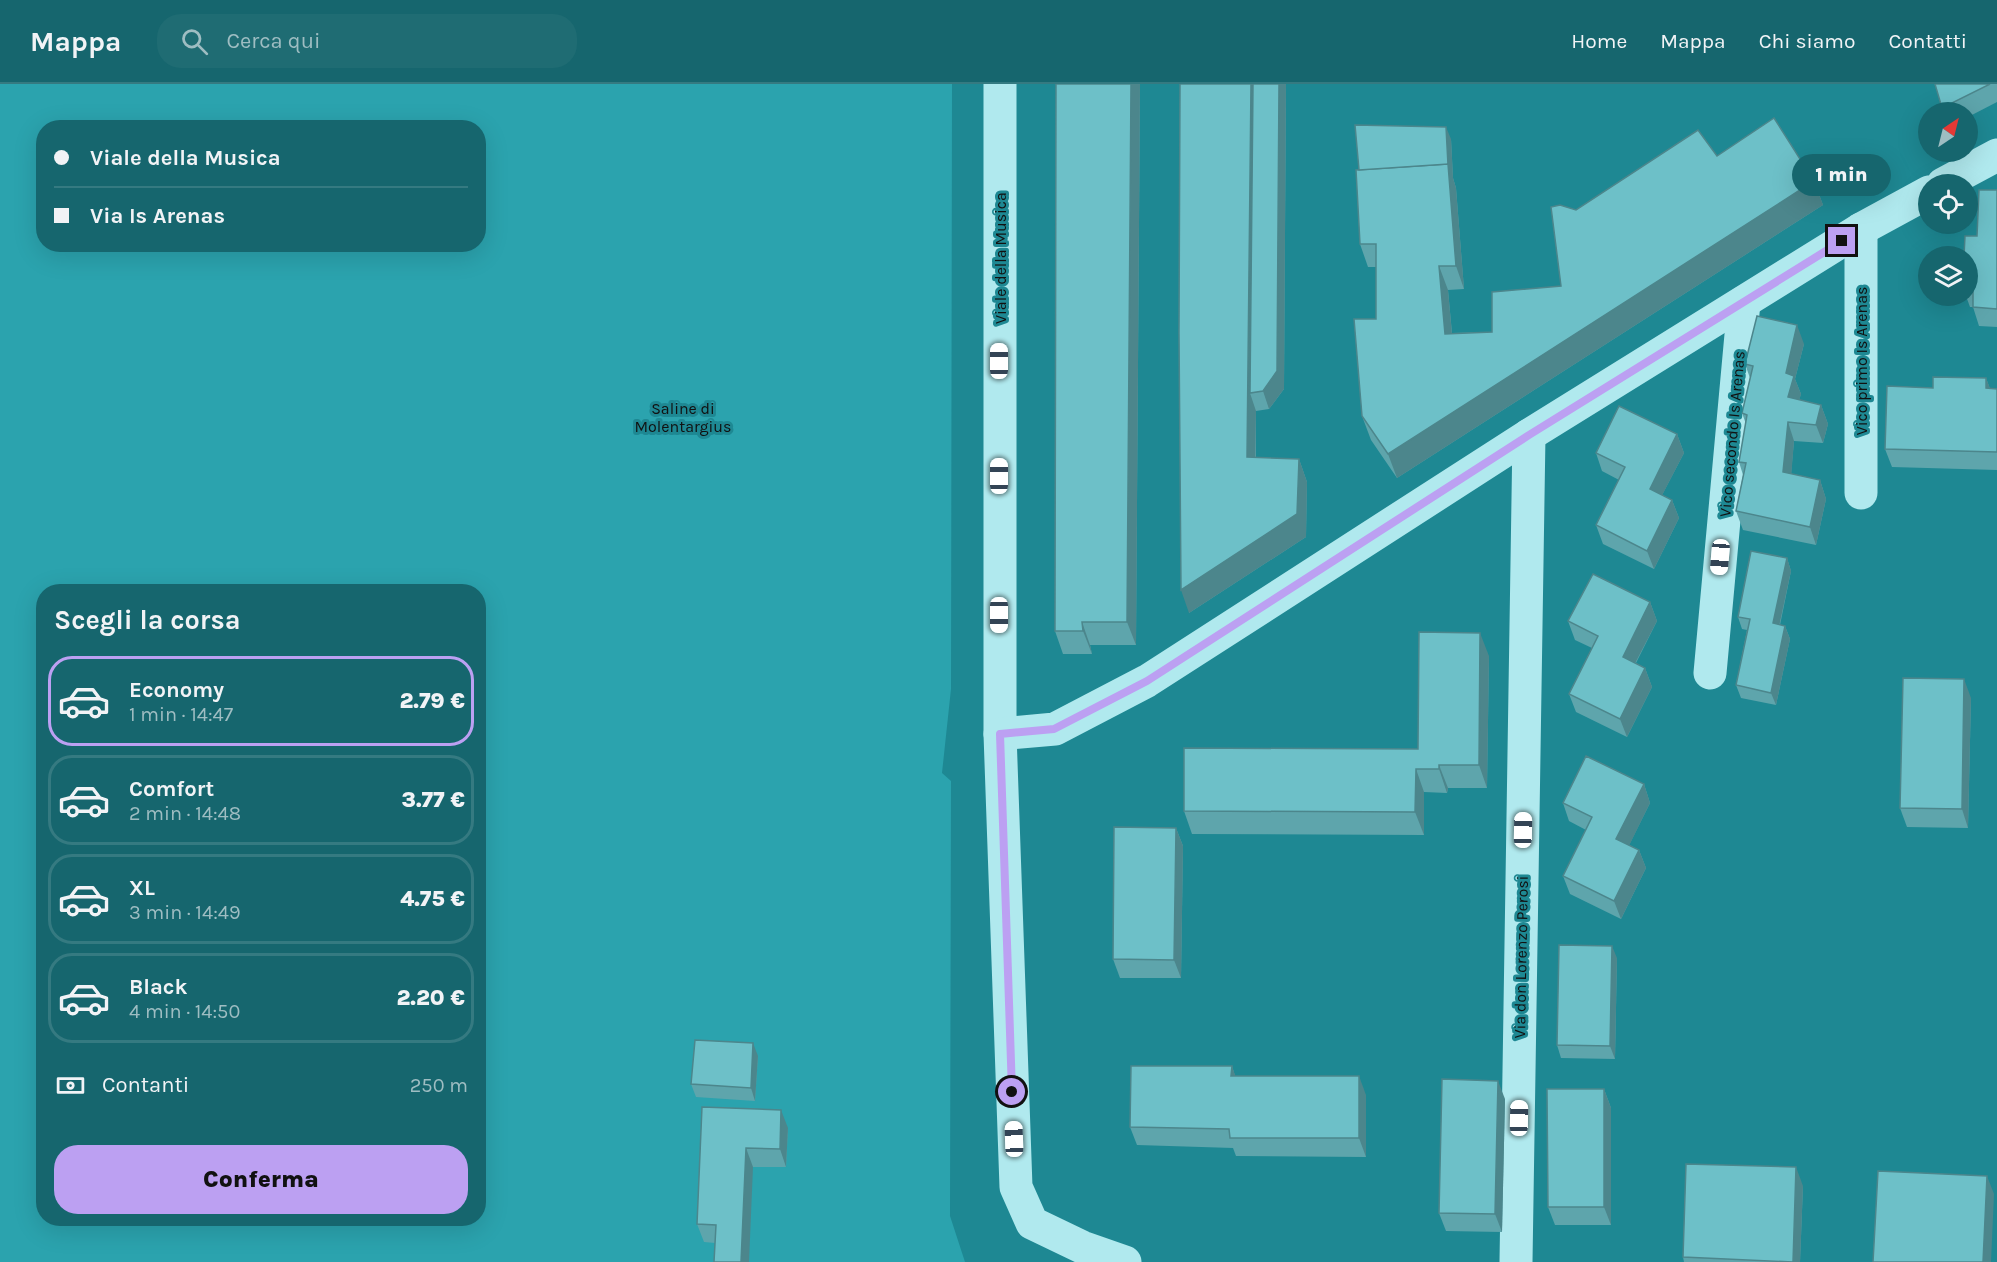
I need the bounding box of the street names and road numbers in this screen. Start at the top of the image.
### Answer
street label: Viale della Musica [991,192,1010,324]
street label: Vico primo Is Arenas [1852,287,1871,435]
street label: Vico secondo Is Arenas [1715,350,1749,518]
street label: Via don Lorenzo Perosi [1510,875,1532,1039]

